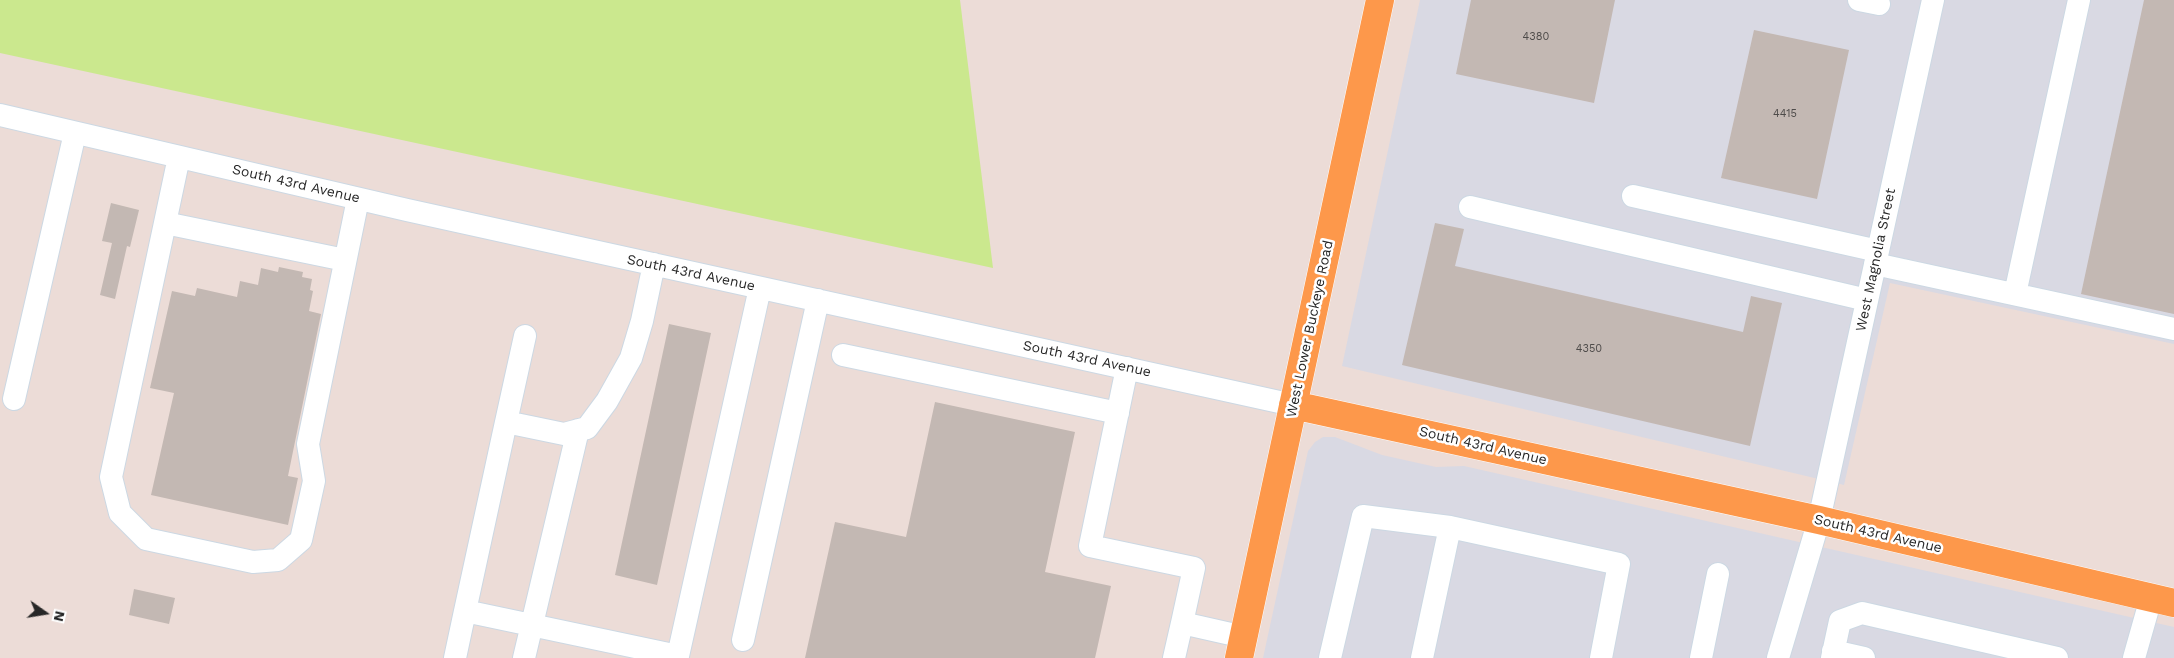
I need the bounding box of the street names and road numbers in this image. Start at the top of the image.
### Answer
street label: South 43rd Avenue [230,161,362,207]
street label: West Magnolia Street [1853,187,1899,333]
street label: West Lower Buckeye Road [1283,239,1337,419]
street label: South 43rd Avenue [625,251,757,295]
street label: South 43rd Avenue [1021,337,1153,381]
street label: South 43rd Avenue [1417,423,1549,469]
street label: South 43rd Avenue [1812,511,1944,557]

